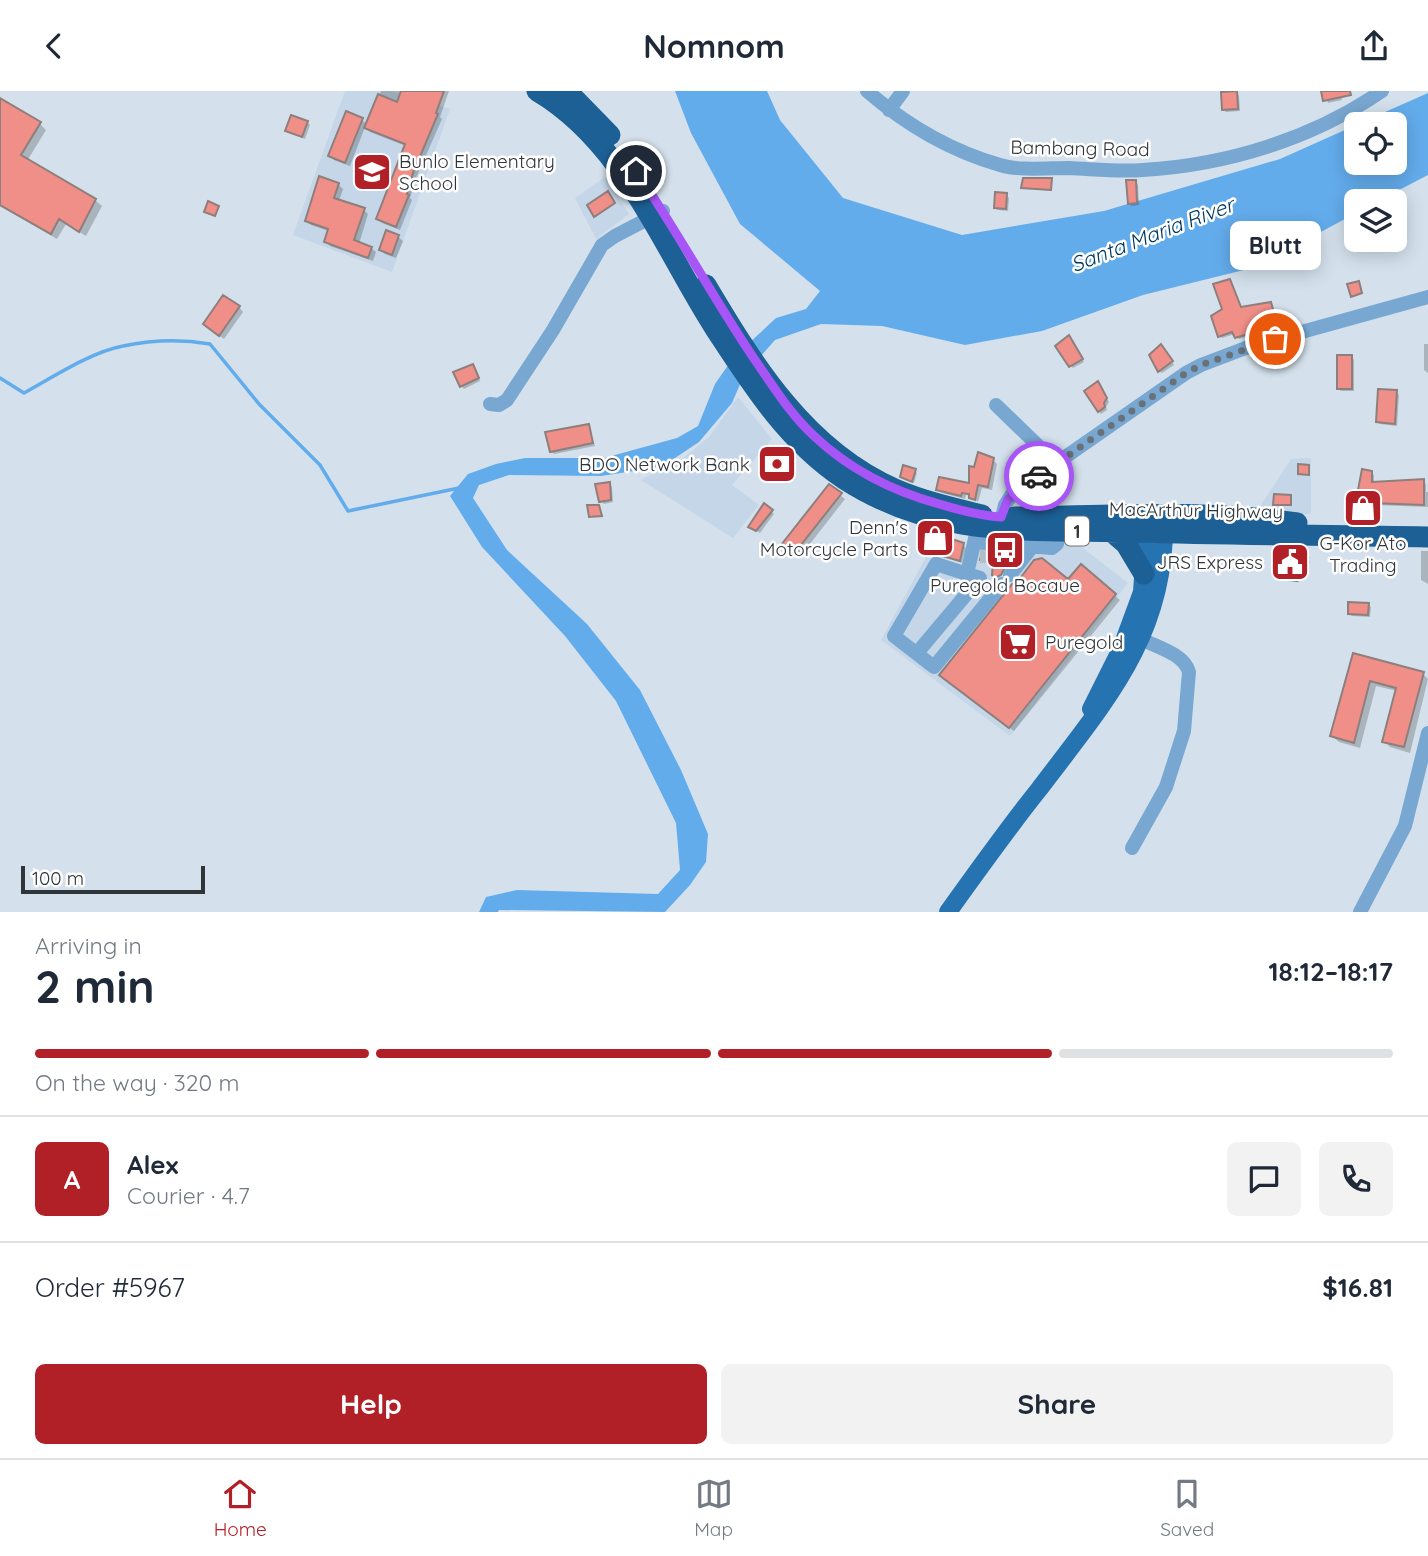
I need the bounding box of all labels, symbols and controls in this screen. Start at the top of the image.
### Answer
text: Nomnom [643,26,785,66]
icon: back [35,27,73,65]
icon: share [1355,27,1393,65]
map controls [1344,112,1407,252]
button: locate [1344,112,1407,175]
street label: Bambang Road [1010,135,1150,161]
pin [606,141,666,201]
place label: Bunlo Elementary School [399,149,555,195]
school or university icon: Bunlo Elementary School [351,151,393,193]
icon: home [617,152,655,190]
button: layers [1344,189,1407,252]
water label: Santa Maria River [1067,190,1240,277]
callout: Blutt [1230,220,1320,269]
text: Blutt [1249,231,1302,260]
pin [1245,309,1305,369]
icon: bag [1256,320,1294,358]
courier [1004,441,1074,511]
bank icon: BDO Network Bank [756,443,798,485]
place label: BDO Network Bank [579,452,750,476]
icon: car [1020,457,1058,495]
shop icon: G-Kor Ato Trading [1342,487,1384,529]
street label: MacArthur Highway [1109,496,1283,524]
place label: Denn's Motorcycle Parts [760,515,908,561]
shop icon: Denn's Motorcycle Parts [914,517,956,559]
road number: 1 [1065,517,1089,545]
bus stop icon: Puregold Bocaue [984,529,1026,571]
place label: G-Kor Ato Trading [1319,531,1407,577]
public building icon: JRS Express [1269,541,1311,583]
place label: JRS Express [1157,550,1263,574]
place label: Puregold Bocaue [930,573,1080,597]
supermarket icon: Puregold [997,621,1039,663]
place label: Puregold [1045,630,1123,654]
scale bar [21,863,205,895]
text: 100 m [32,866,84,890]
text: Arriving in [35,931,142,960]
text: 18:12–18:17 [1268,955,1393,988]
text: 2 min [35,957,155,1015]
text: On the way · 320 m [35,1068,240,1097]
button: chat [1227,1142,1301,1216]
button: phone [1319,1142,1393,1216]
text: Alex [127,1148,178,1181]
text: A [64,1163,80,1196]
text: Courier · 4.7 [127,1181,250,1210]
text: Order #5967 [35,1271,185,1304]
text: $16.81 [1322,1271,1393,1304]
button: Help [35,1364,707,1444]
button: Share [721,1364,1393,1444]
tab: Home [214,1475,267,1541]
tab: Map [694,1475,733,1541]
tab: Saved [1160,1475,1214,1541]

